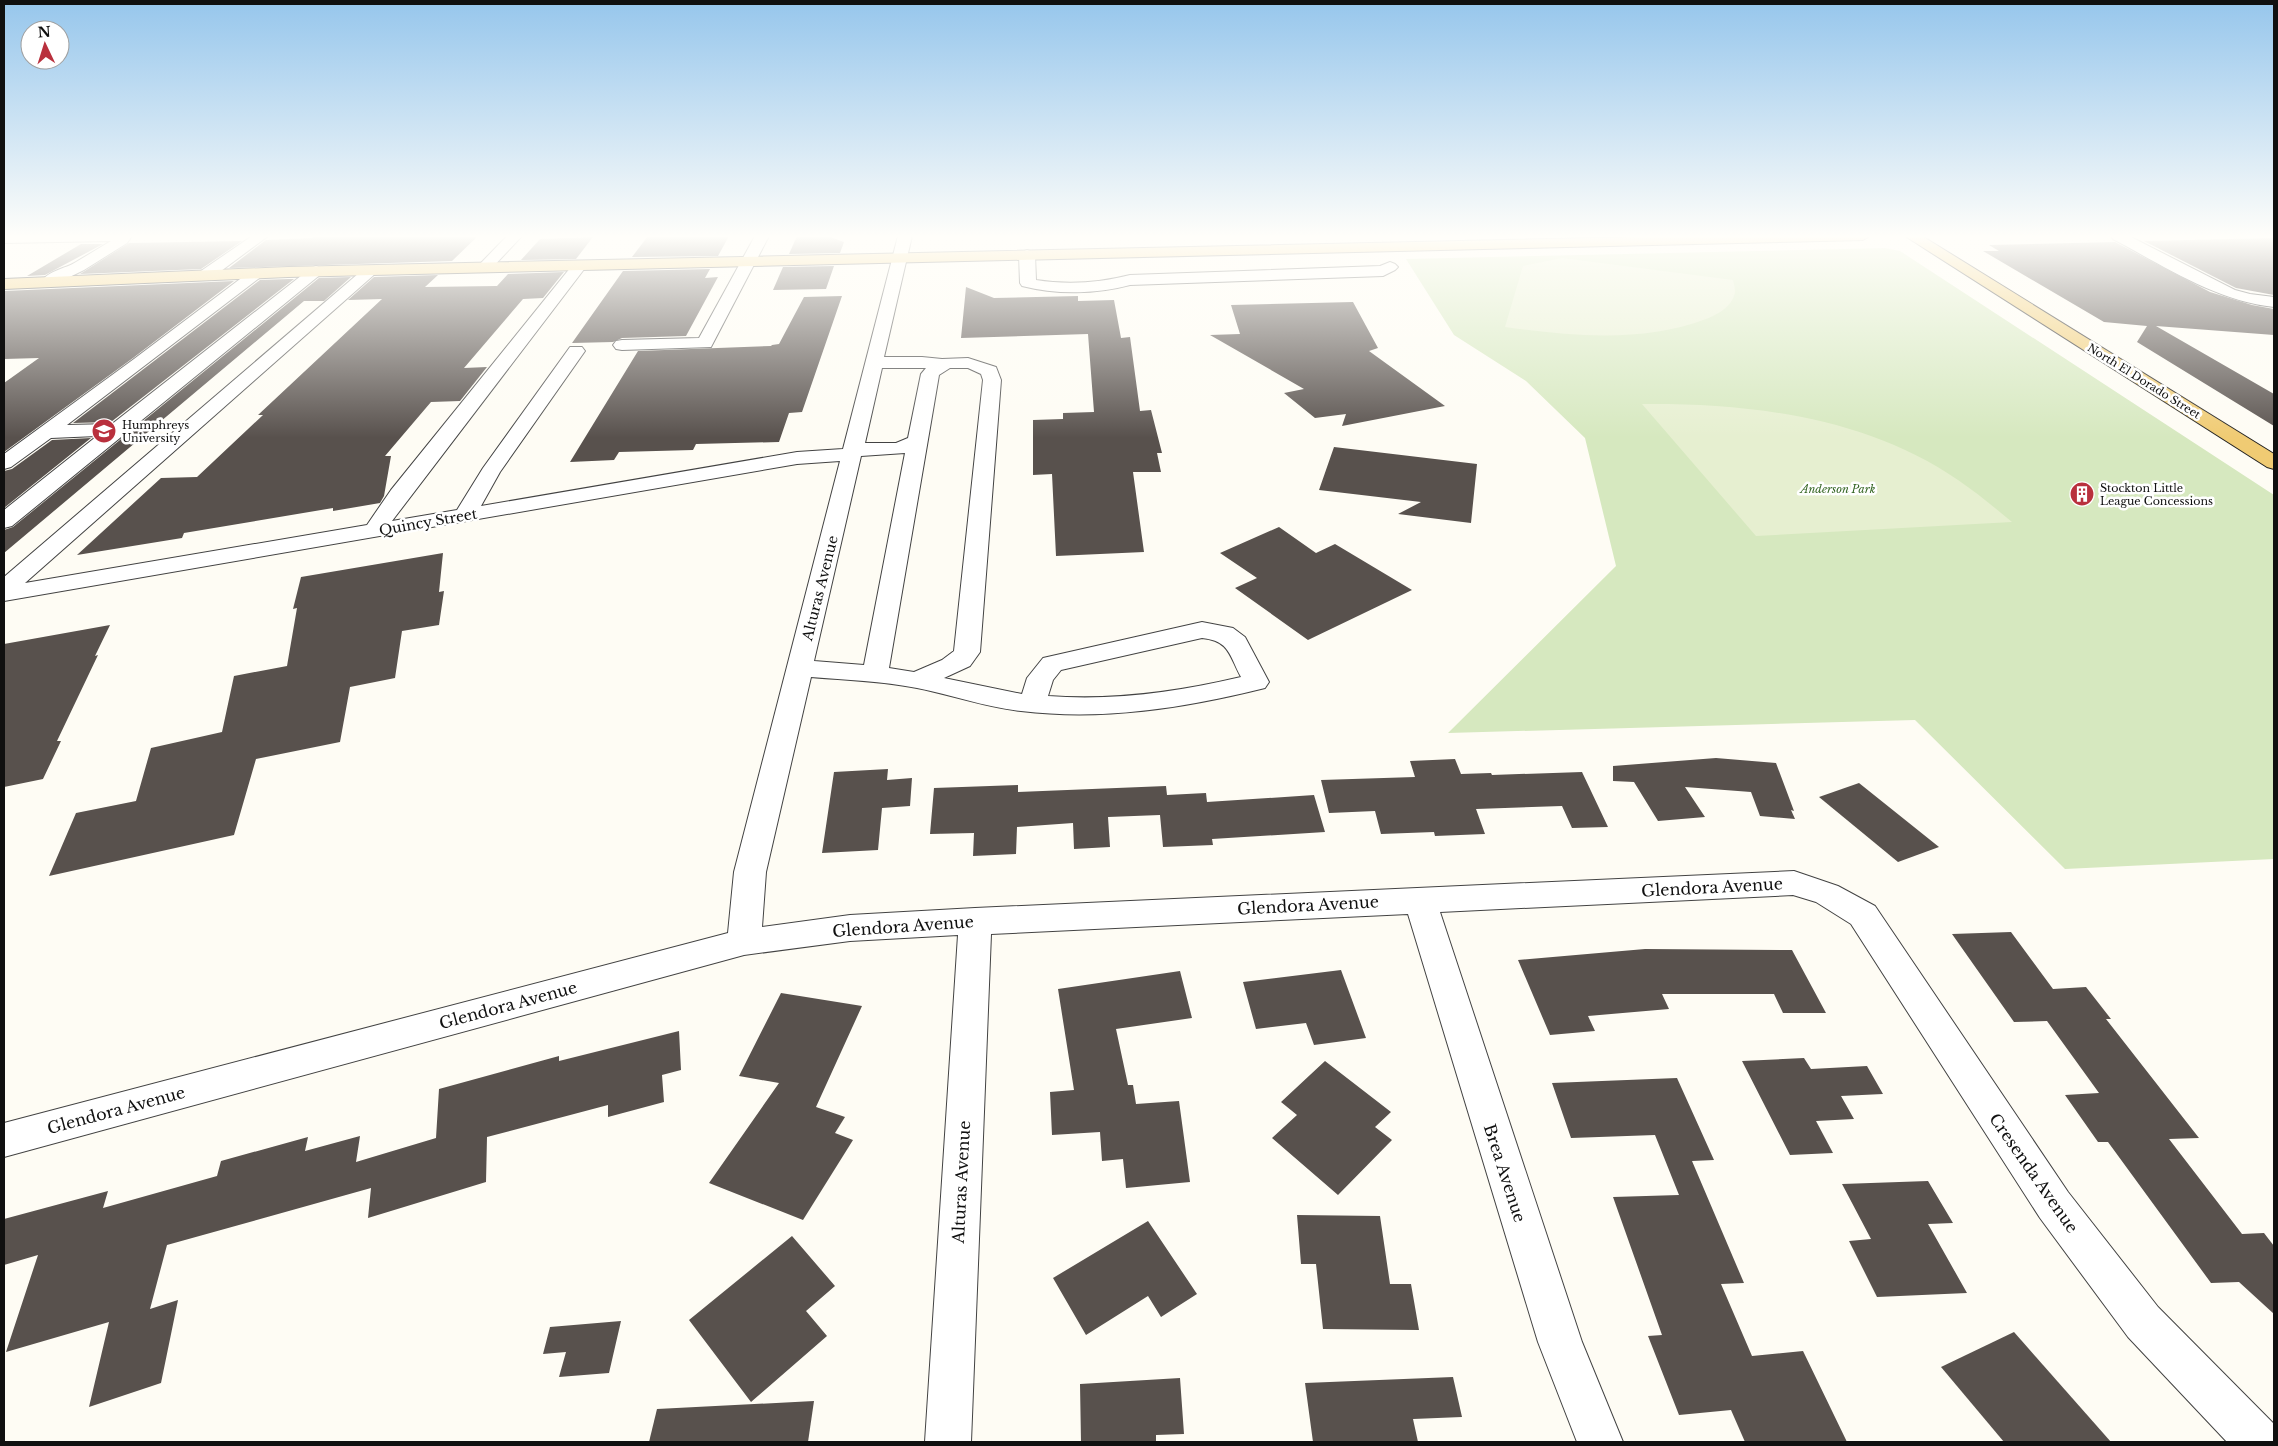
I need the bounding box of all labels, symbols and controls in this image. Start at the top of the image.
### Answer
north arrow [20,20,70,70]
text: N [37,23,51,41]
street label: North El Dorado Street [2085,340,2204,422]
school or university icon: Humphreys University [91,418,117,444]
place label: Humphreys University [122,418,189,445]
building icon: Stockton Little League Concessions [2069,481,2095,507]
place label: Stockton Little League Concessions [2100,481,2213,508]
park label: Anderson Park [1798,482,1876,496]
street label: Quincy Street [378,504,479,539]
street label: Alturas Avenue [798,534,842,643]
street label: Glendora Avenue [1641,873,1783,901]
street label: Glendora Avenue [1237,891,1379,919]
street label: Glendora Avenue [832,911,974,941]
street label: Glendora Avenue [437,977,579,1033]
street label: Glendora Avenue [45,1082,187,1138]
street label: Cresenda Avenue [1985,1109,2083,1237]
street label: Alturas Avenue [948,1120,974,1245]
street label: Brea Avenue [1480,1121,1530,1225]

